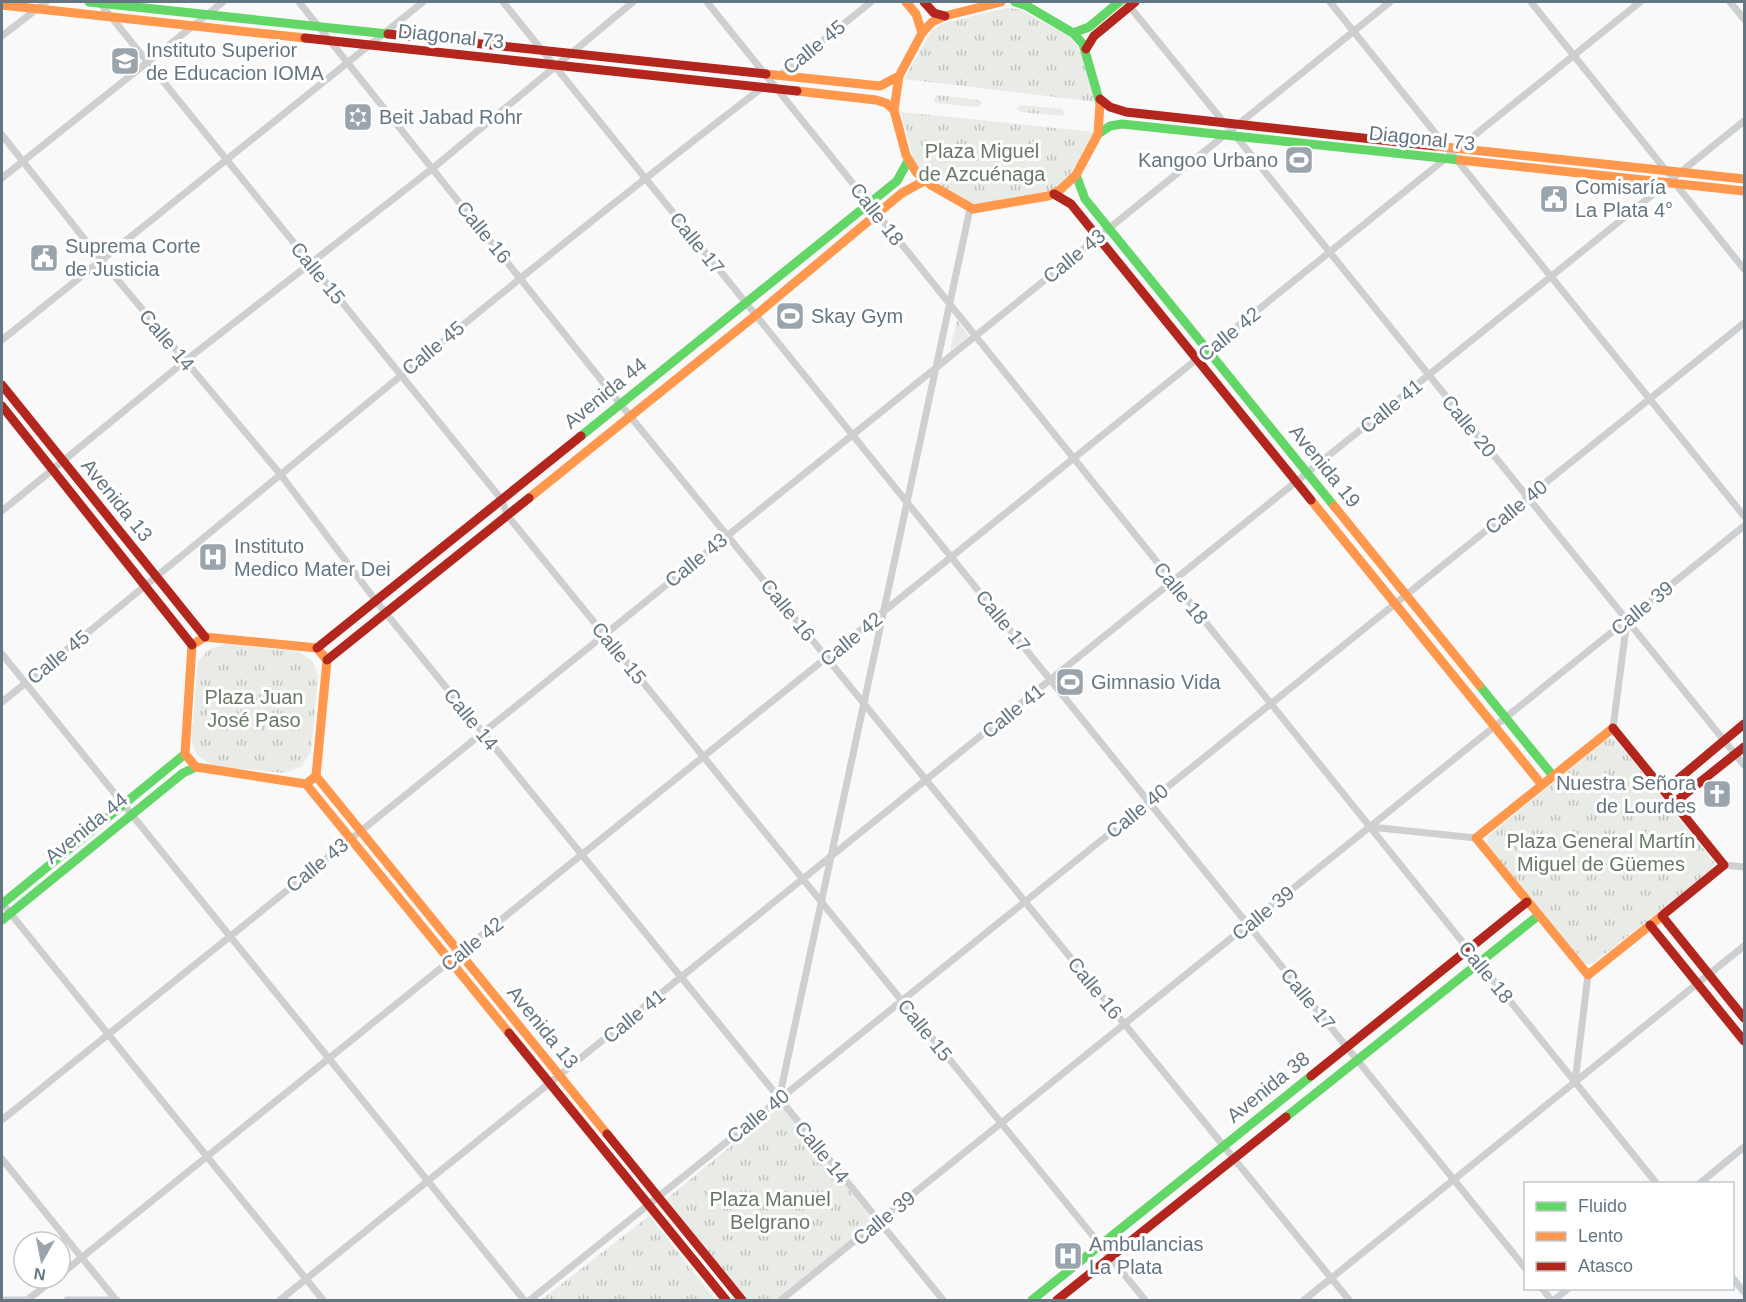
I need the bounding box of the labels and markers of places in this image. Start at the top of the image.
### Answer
place label: Instituto Superior de Educacion IOMA [146,39,325,84]
school or university icon: Instituto Superior de Educacion IOMA [109,45,141,77]
synagogue icon: Beit Jabad Rohr [342,101,374,133]
place label: Beit Jabad Rohr [379,106,523,128]
sports icon: Kangoo Urbano [1283,144,1315,176]
place label: Kangoo Urbano [1138,149,1278,171]
place label: Comisaría La Plata 4° [1575,176,1673,221]
public building icon: Comisaría La Plata 4° [1538,183,1570,215]
place label: Suprema Corte de Justicia [65,235,201,280]
public building icon: Suprema Corte de Justicia [28,242,60,274]
sports icon: Skay Gym [774,300,806,332]
place label: Skay Gym [811,305,903,327]
place label: Instituto Medico Mater Dei [234,535,391,580]
hospital icon: Instituto Medico Mater Dei [197,541,229,573]
sports icon: Gimnasio Vida [1054,666,1086,698]
place label: Gimnasio Vida [1091,671,1222,693]
place label: Nuestra Señora de Lourdes [1556,772,1697,817]
church icon: Nuestra Señora de Lourdes [1701,778,1733,810]
place label: Ambulancias La Plata [1089,1233,1204,1278]
hospital icon: Ambulancias La Plata [1052,1240,1084,1272]

